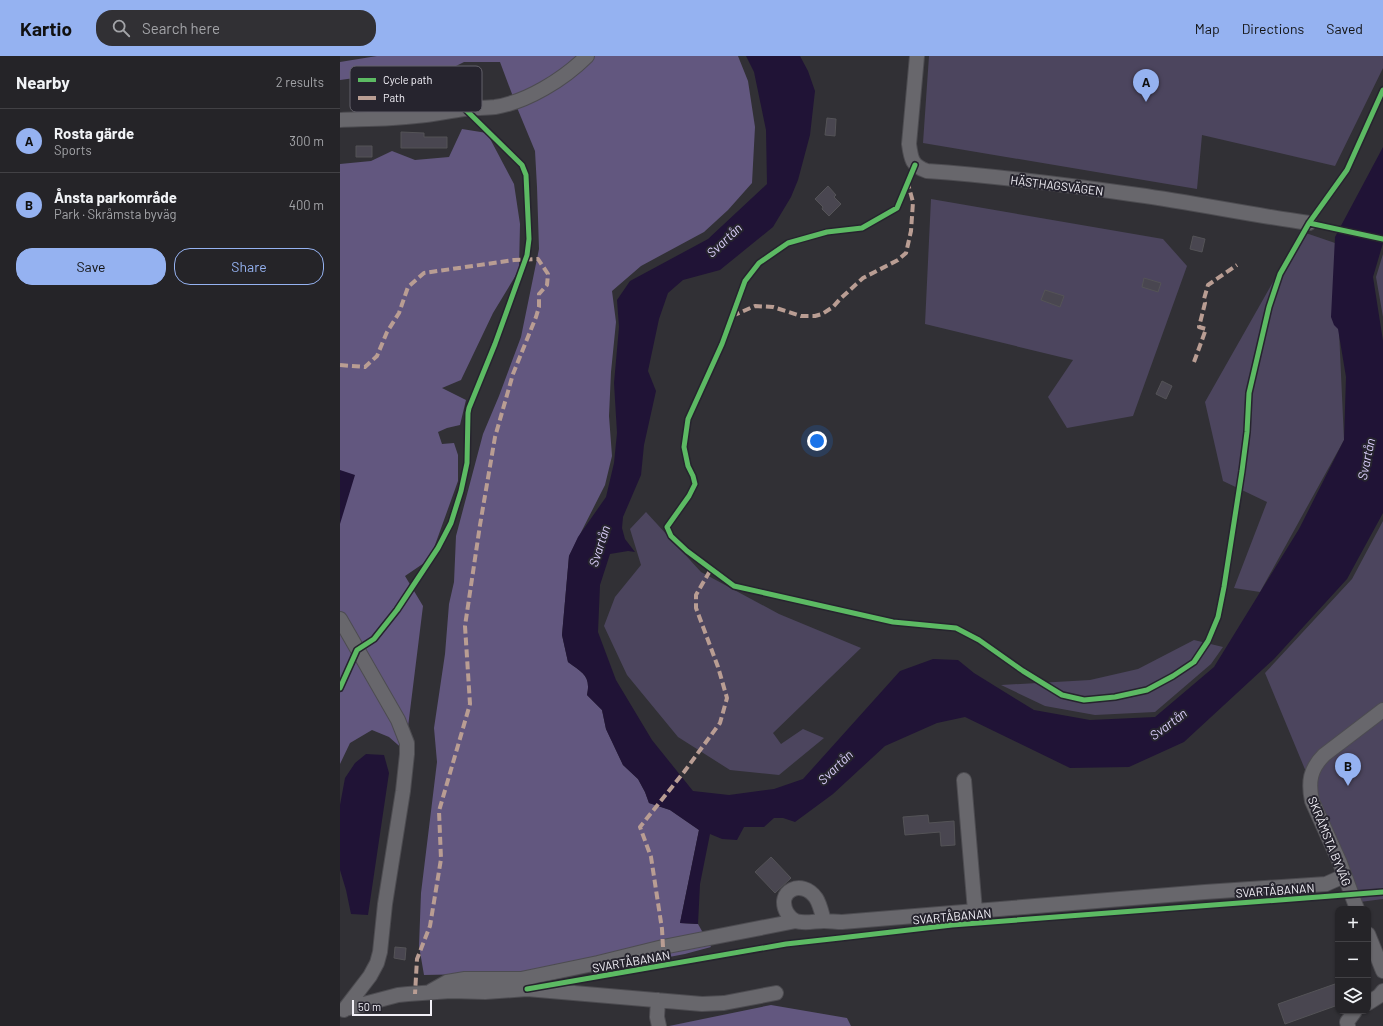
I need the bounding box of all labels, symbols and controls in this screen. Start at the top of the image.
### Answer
search box [96,10,376,46]
text: Kartio [20,17,72,40]
icon: search [110,17,132,39]
text: Search here [142,19,220,37]
text: Map [1195,20,1220,37]
text: Directions [1242,20,1304,37]
text: Saved [1326,20,1363,37]
legend [350,66,482,112]
pin: A [1133,69,1159,102]
text: Nearby [16,72,70,92]
text: Cycle path [383,73,433,86]
text: 2 results [276,74,324,90]
text: Path [383,91,405,104]
text: Rosta gärde [54,124,134,142]
text: A [25,133,33,149]
text: 300 m [289,133,324,149]
text: Sports [54,142,92,158]
street label: HÄSTHAGSVÄGEN [1010,172,1104,198]
text: Ånsta parkområde [54,188,177,206]
text: B [25,197,33,213]
text: 400 m [289,197,324,213]
text: Park · Skråmsta byväg [54,206,176,222]
water label: Svartån [703,220,745,260]
button: Save [16,248,166,285]
button: Share [174,248,324,285]
your location [807,431,827,451]
water label: Svartån [1354,436,1378,481]
water label: Svartån [585,523,613,569]
water label: Svartån [1146,705,1190,743]
water label: Svartån [814,746,856,788]
pin: B [1335,753,1361,786]
street label: SKRÅMSTA BYVÄG [1306,794,1354,888]
street label: SVARTÅBANAN [1235,880,1315,900]
street label: SVARTÅBANAN [912,906,992,926]
map controls [1335,906,1371,1014]
button: + [1335,906,1371,942]
button: − [1335,942,1371,978]
street label: SVARTÅBANAN [591,947,671,975]
button: layers [1335,978,1371,1014]
scale bar [352,998,432,1017]
text: 50 m [358,1000,381,1013]

